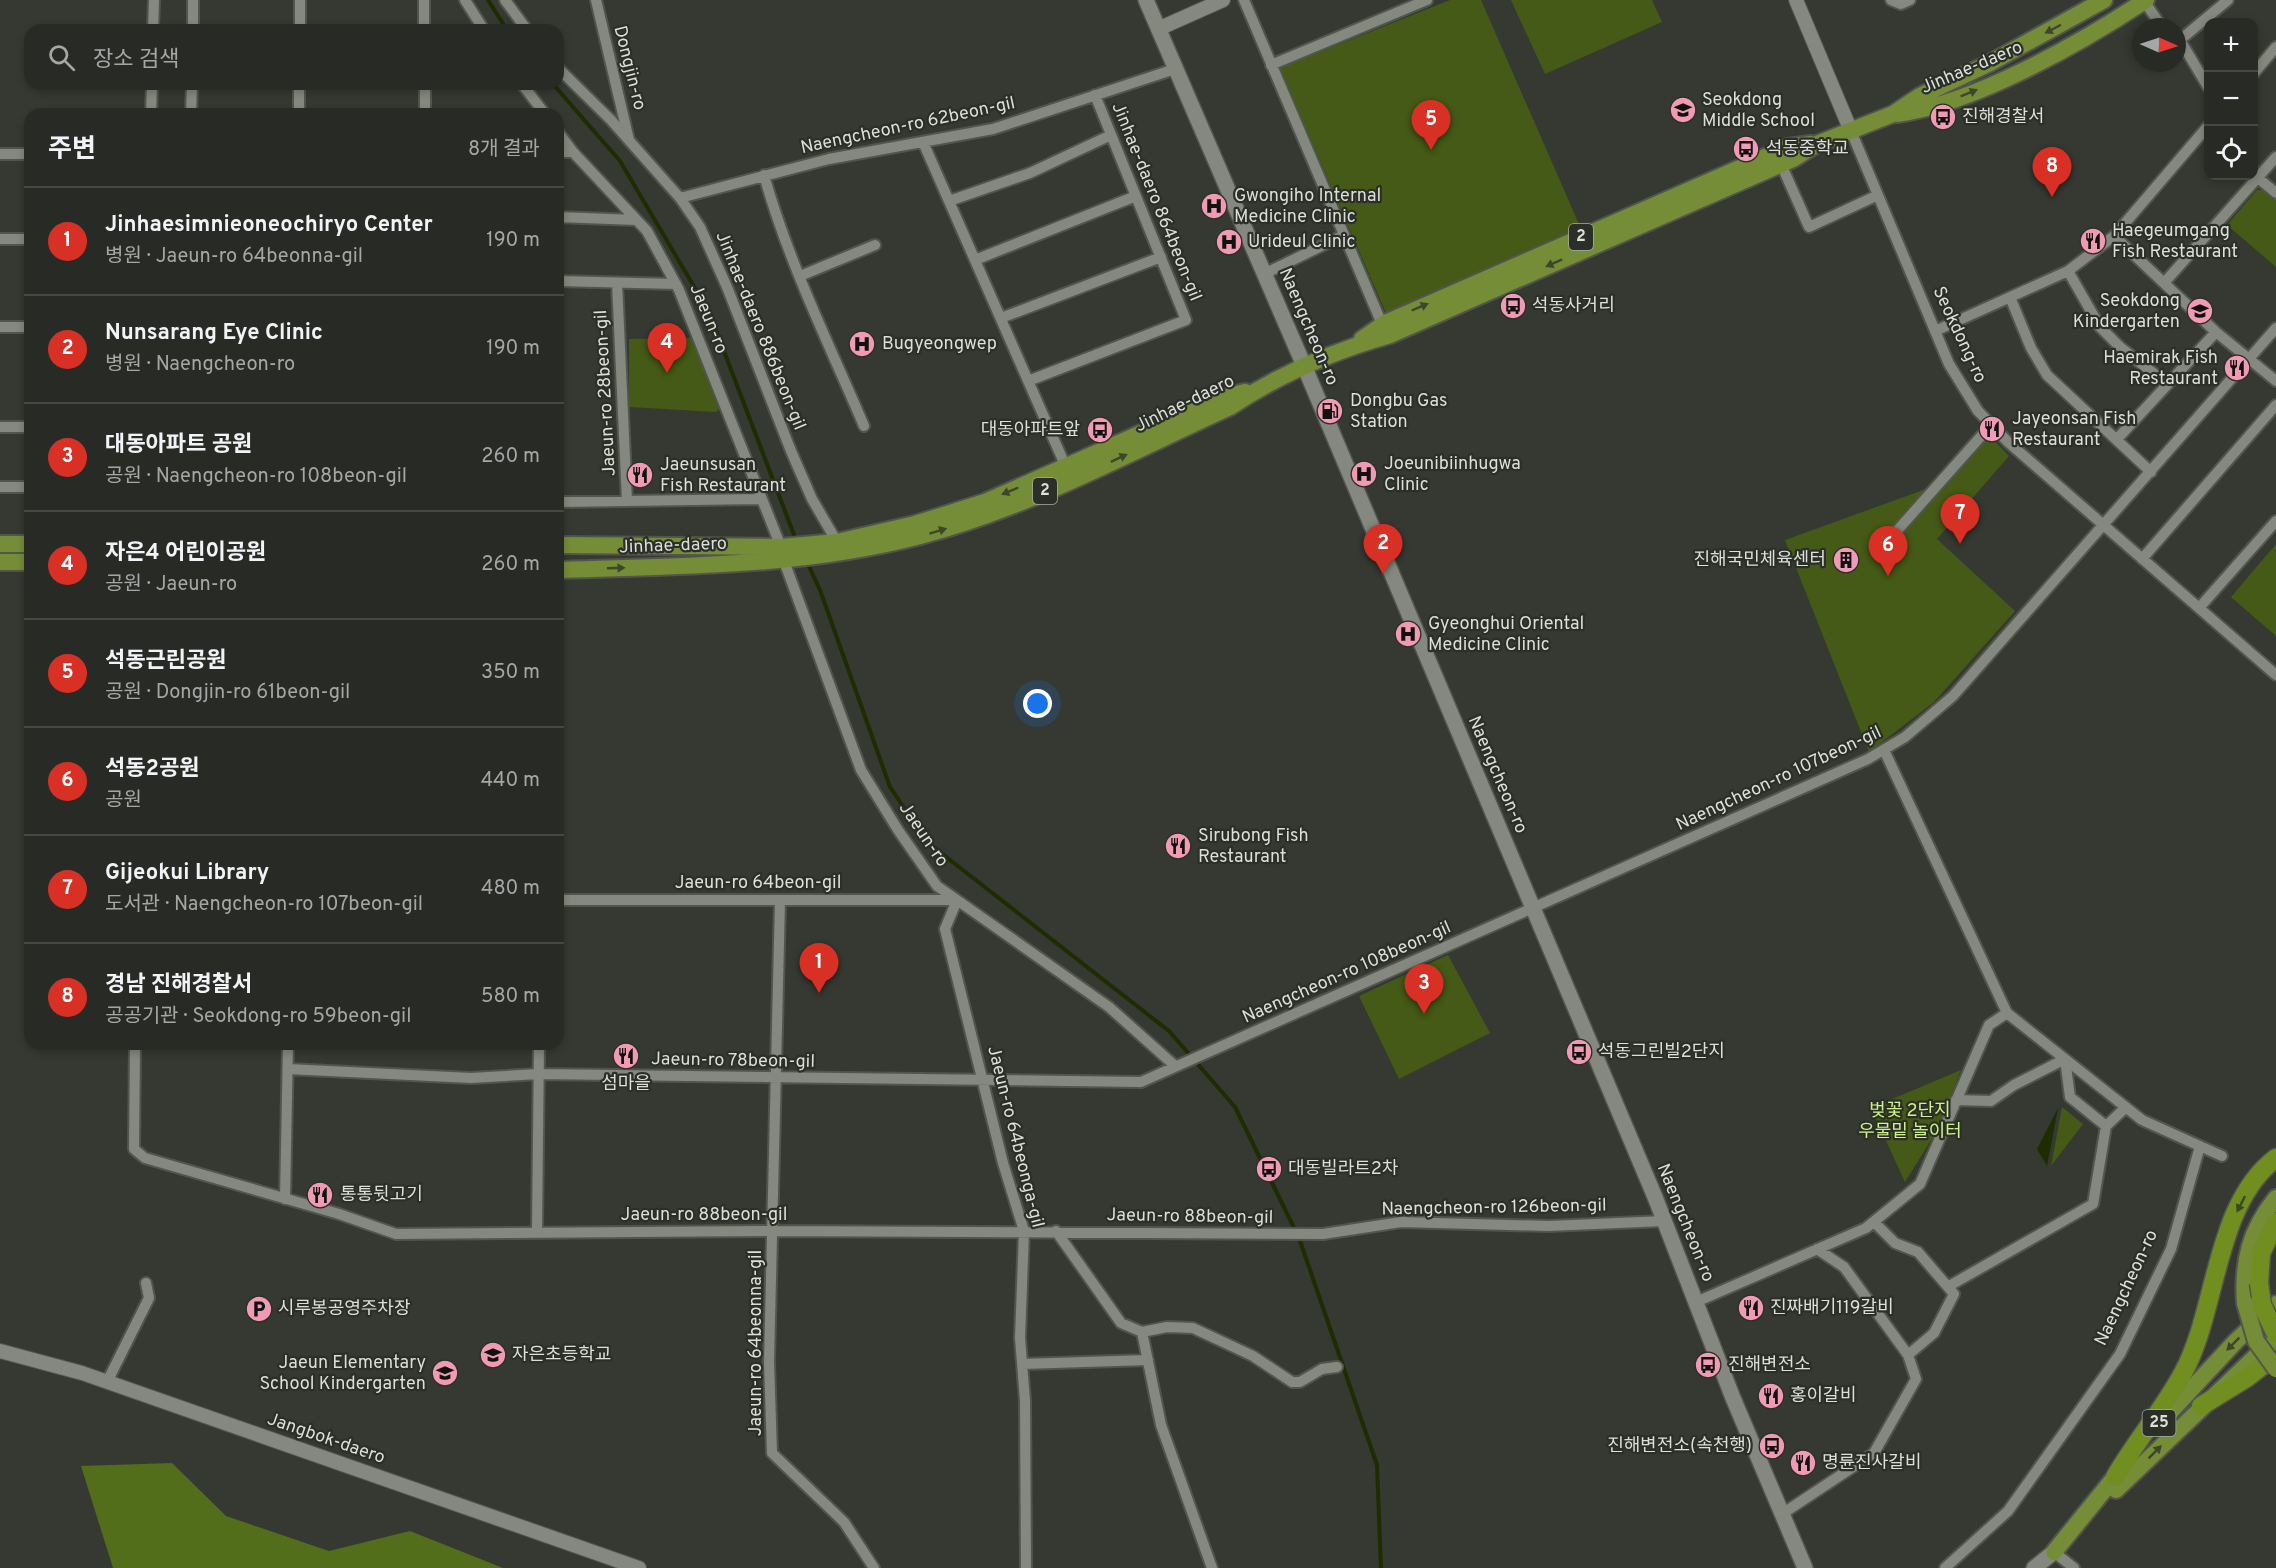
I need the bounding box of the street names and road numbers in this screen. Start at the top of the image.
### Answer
street label: Dongjin-ro [607,23,651,113]
street label: Jinhae-daero [1918,36,2026,100]
street label: Naengcheon-ro 62beon-gil [799,92,1017,160]
street label: Jinhae-daero 864beon-gil [1106,99,1206,305]
road number: 2 [1569,224,1593,250]
street label: Jinhae-daero 886beon-gil [710,228,810,434]
street label: Naengcheon-ro [1273,265,1343,389]
street label: Jaeun-ro [684,281,732,357]
street label: Seokdong-ro [1927,283,1991,387]
street label: Jaeun-ro 28beon-gil [590,309,622,477]
street label: Jinhae-daero [1131,370,1239,438]
road number: 2 [1033,478,1057,504]
street label: Jinhae-daero [619,533,727,559]
street label: Naengcheon-ro [1462,713,1532,837]
street label: Naengcheon-ro 107beon-gil [1673,721,1885,837]
street label: Jaeun-ro [893,798,953,872]
street label: Jaeun-ro 64beon-gil [675,872,841,895]
street label: Naengcheon-ro 108beon-gil [1239,916,1455,1030]
street label: Jaeun-ro 64beonga-gil [981,1044,1049,1230]
street label: Jaeun-ro 78beon-gil [651,1048,815,1074]
street label: Naengcheon-ro [1651,1161,1719,1285]
street label: Naengcheon-ro 126beon-gil [1381,1195,1607,1221]
street label: Jaeun-ro 88beon-gil [621,1204,787,1227]
street label: Jaeun-ro 88beon-gil [1106,1204,1274,1230]
street label: Naengcheon-ro [2090,1226,2164,1350]
street label: Jaeun-ro 64beonna-gil [745,1250,768,1436]
street label: Jangbok-daero [264,1408,388,1470]
road number: 25 [2142,1410,2176,1436]

